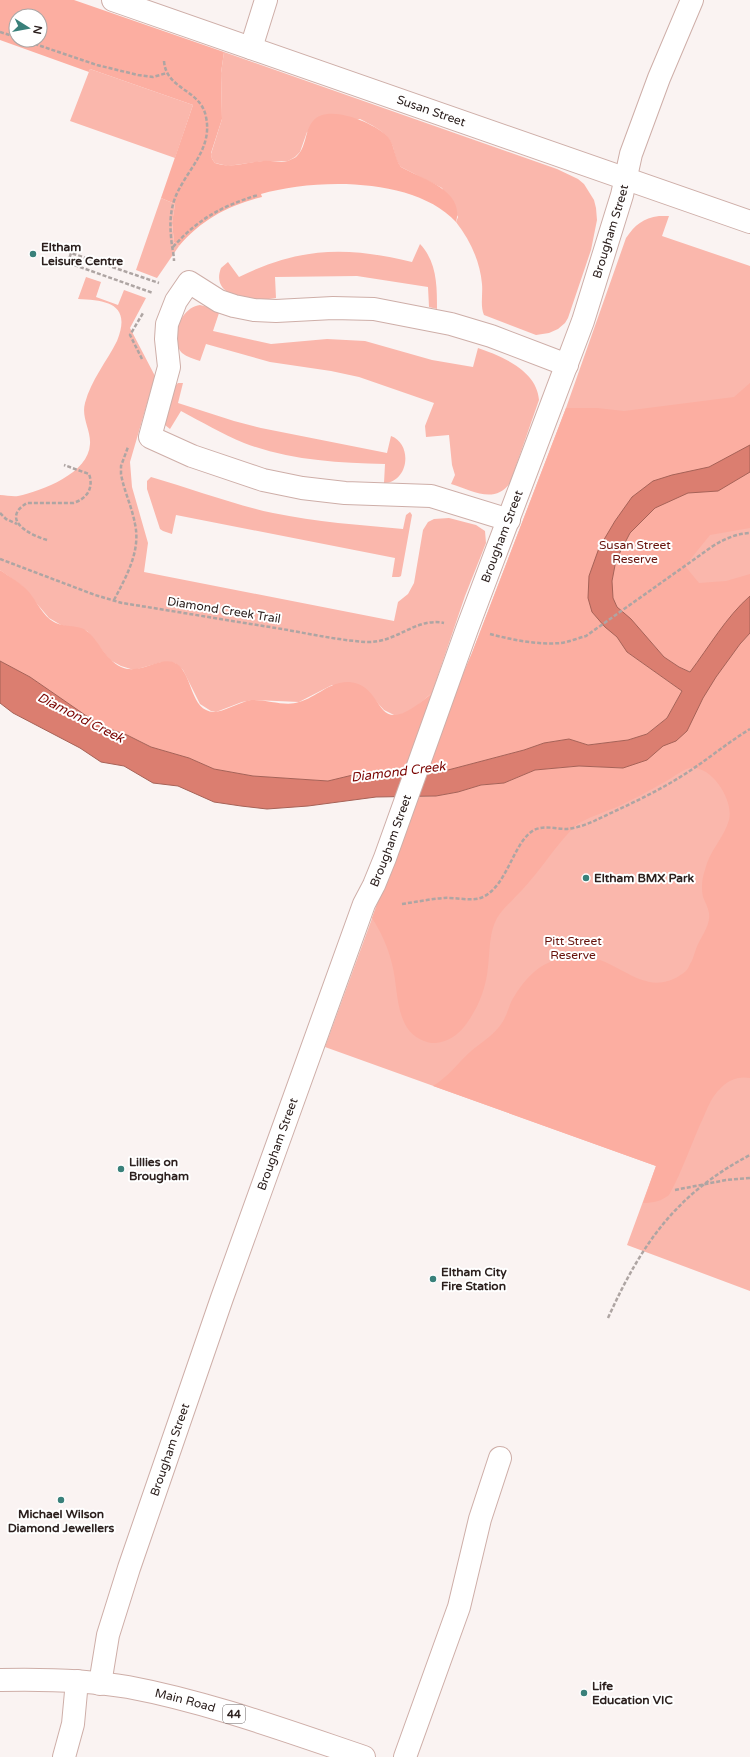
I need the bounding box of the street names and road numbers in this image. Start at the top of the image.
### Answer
street label: Susan Street [395,92,468,129]
street label: Brougham Street [590,183,631,280]
street label: Brougham Street [478,488,526,584]
street label: Diamond Creek Trail [166,594,282,626]
street label: Brougham Street [367,792,414,889]
street label: Brougham Street [254,1096,301,1192]
street label: Brougham Street [147,1401,192,1498]
street label: Main Road [153,1686,217,1715]
road number: 44 [223,1705,245,1723]

